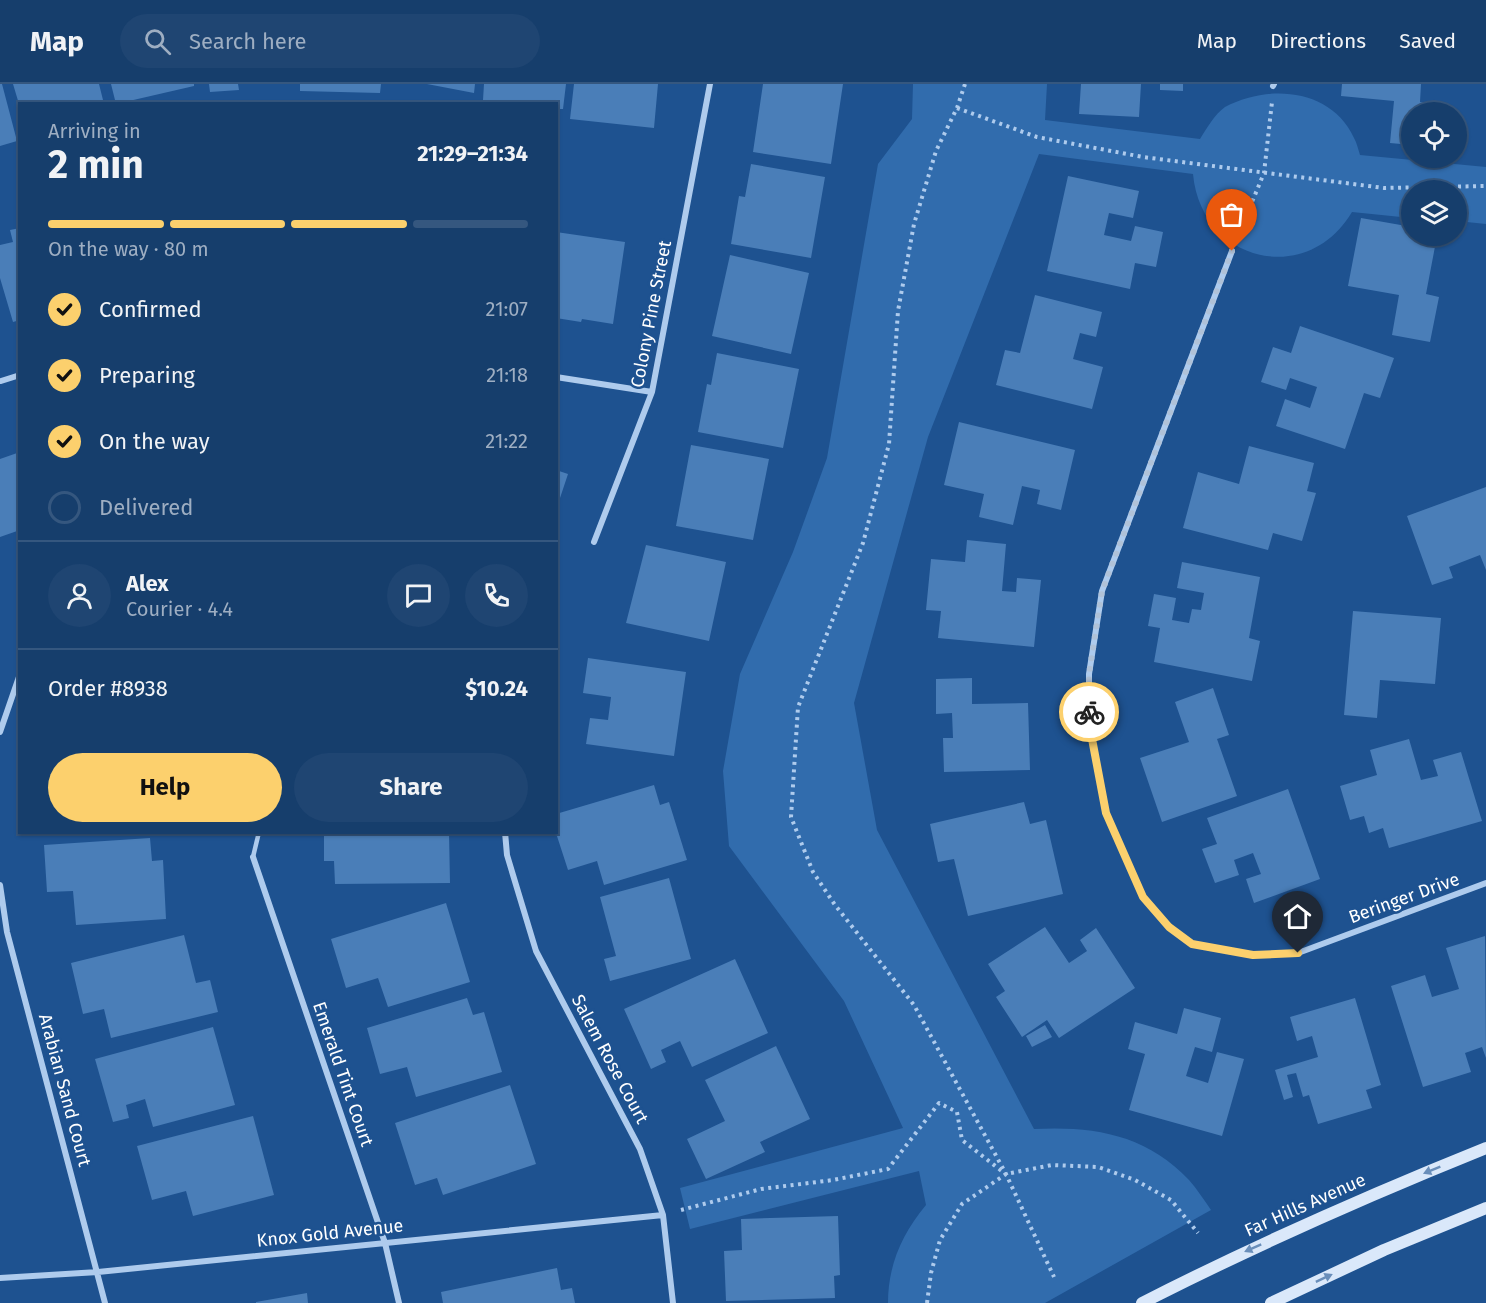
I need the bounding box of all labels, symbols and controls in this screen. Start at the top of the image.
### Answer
search box [120,14,540,68]
text: Map [30,25,84,58]
icon: search [141,25,174,58]
text: Search here [189,28,307,55]
text: Map [1197,28,1237,54]
text: Directions [1270,28,1366,54]
text: Saved [1399,28,1456,54]
map controls [1401,102,1467,246]
button: locate [1401,102,1467,168]
text: Arriving in [48,119,141,143]
text: 21:29–21:34 [417,140,528,167]
text: 2 min [48,142,144,188]
button: layers [1401,180,1467,246]
pin [1206,189,1257,251]
icon: bag [1215,198,1248,231]
text: On the way · 80 m [48,237,209,261]
street label: Colony Pine Street [626,238,676,389]
icon: check [48,293,81,326]
text: Confirmed [99,296,202,323]
text: 21:07 [486,297,528,321]
icon: check [48,359,81,392]
text: Preparing [99,362,195,389]
text: 21:18 [486,363,528,387]
icon: check [48,425,81,458]
text: On the way [99,428,210,455]
text: 21:22 [485,429,528,453]
text: Delivered [99,494,194,521]
button: person [48,564,111,627]
button: chat [387,564,450,627]
button: phone [465,564,528,627]
text: Alex [126,570,169,597]
text: Courier · 4.4 [126,597,233,621]
text: Order #8938 [48,675,168,702]
text: $10.24 [465,675,528,702]
courier [1059,682,1119,742]
icon: bike [1073,696,1106,729]
button: Help [48,753,282,822]
button: Share [294,753,528,822]
street label: Beringer Drive [1346,868,1462,928]
pin [1272,891,1323,953]
icon: home [1281,900,1314,933]
street label: Salem Rose Court [567,991,653,1128]
street label: Emerald Tint Court [308,999,378,1150]
street label: Arabian Sand Court [34,1011,96,1169]
one-way arrow [1422,1165,1440,1175]
street label: Far Hills Avenue [1241,1169,1369,1241]
street label: Knox Gold Avenue [256,1214,404,1252]
one-way arrow [1244,1243,1262,1253]
one-way arrow [1315,1274,1332,1283]

